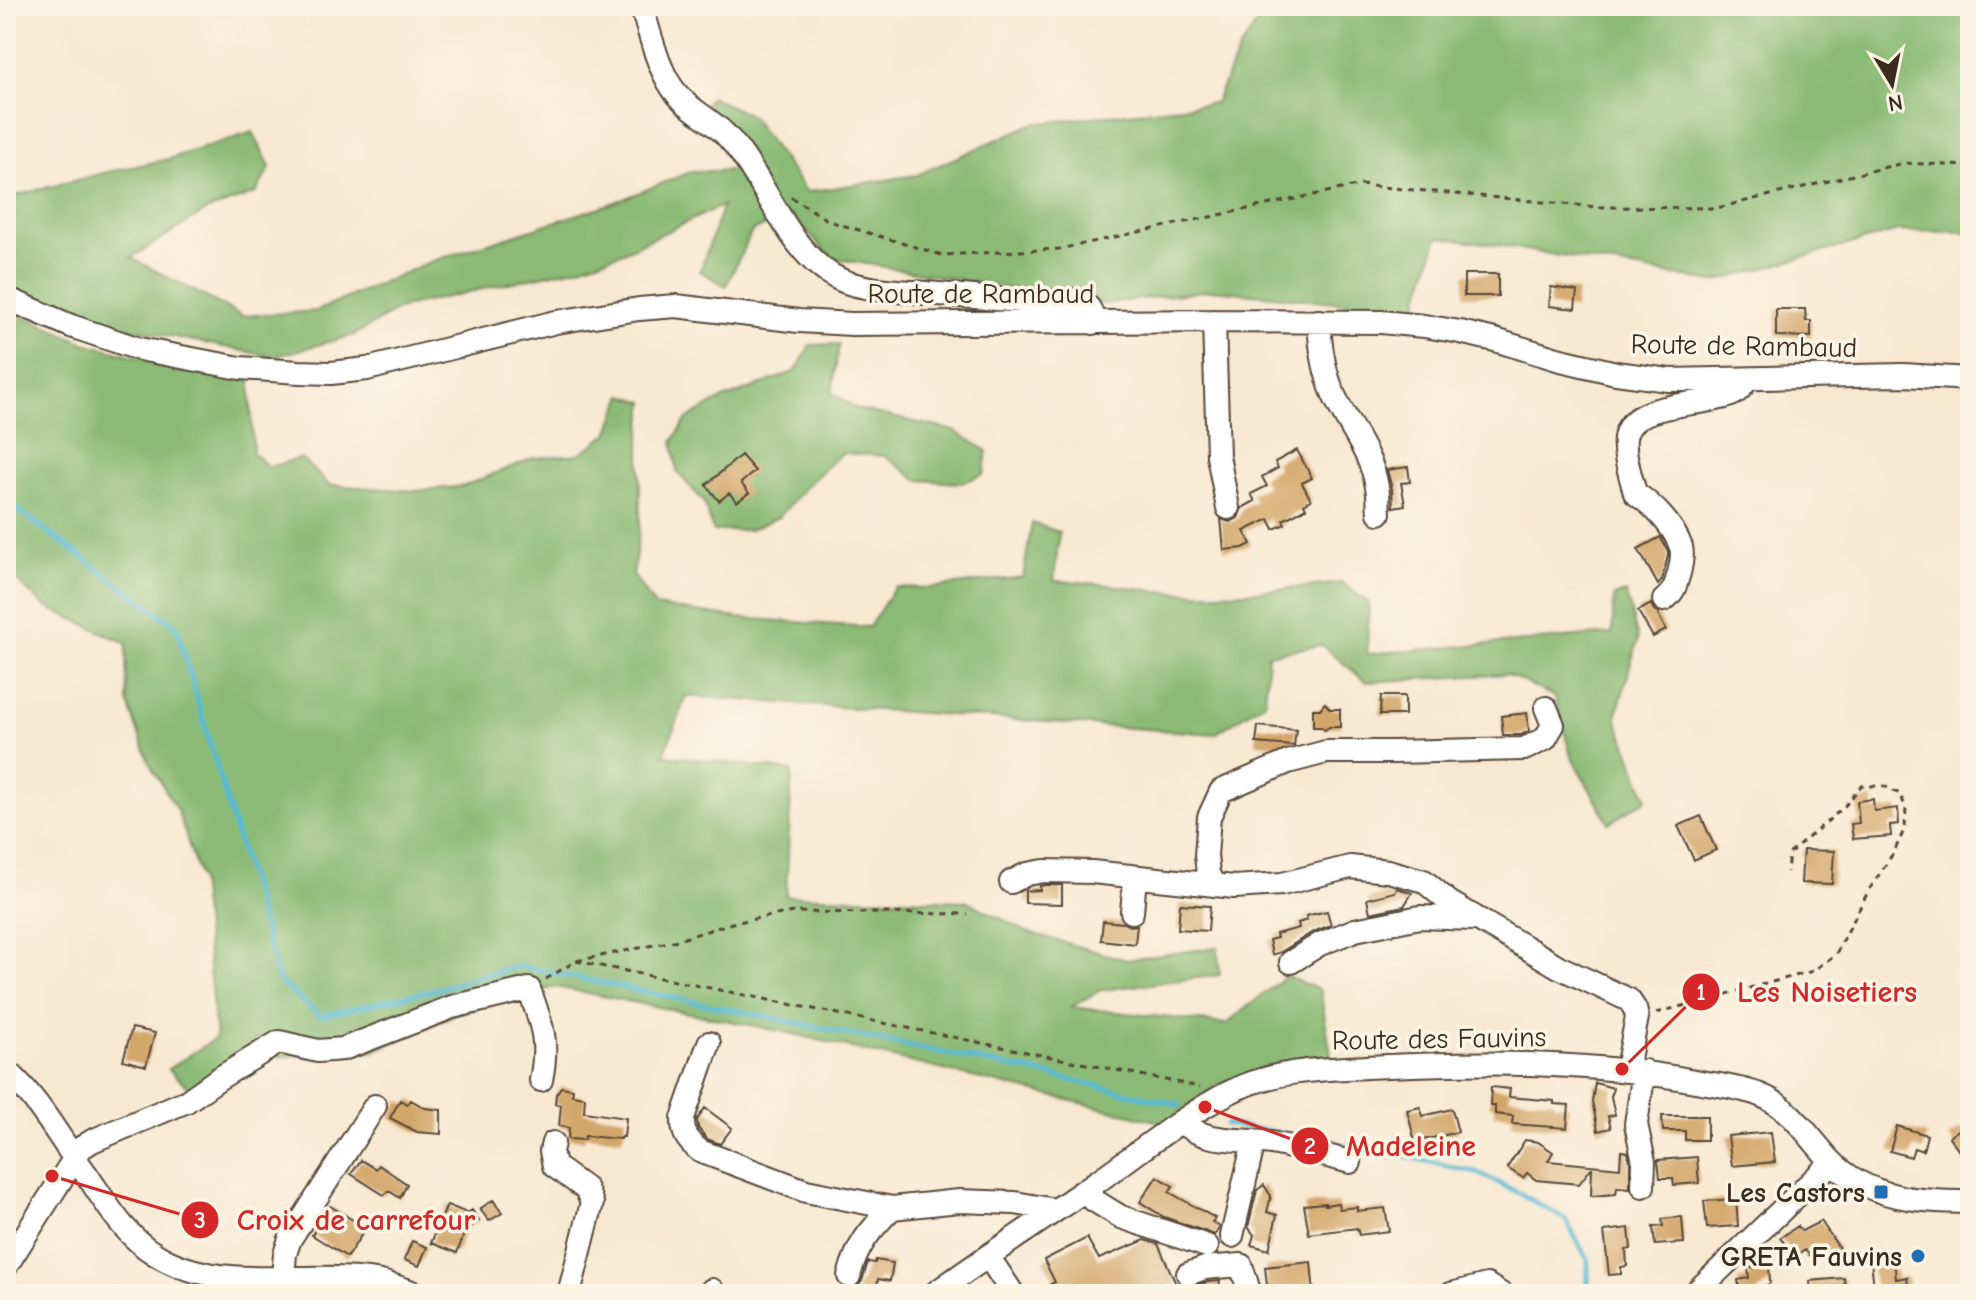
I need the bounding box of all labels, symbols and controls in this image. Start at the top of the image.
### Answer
north arrow [1852,44,1932,124]
text: N [1886,89,1905,117]
street label: Route de Rambaud [868,278,1094,310]
street label: Route de Rambaud [1630,328,1858,364]
callout: Les Noisetiers [1681,965,1933,1019]
text: Les Noisetiers [1737,975,1917,1010]
text: 1 [1696,978,1706,1006]
street label: Route des Fauvins [1332,1021,1546,1057]
callout: Madeleine [1290,1119,1492,1173]
text: Madeleine [1346,1129,1476,1164]
text: 2 [1304,1132,1316,1160]
place label: Les Castors [1726,1177,1865,1209]
marker: Les Castors [1872,1183,1890,1201]
callout: Croix de carrefour [180,1193,491,1247]
text: Croix de carrefour [237,1203,475,1238]
text: 3 [194,1206,206,1234]
place label: GRETA Fauvins [1721,1241,1902,1273]
marker: GRETA Fauvins [1909,1247,1927,1265]

